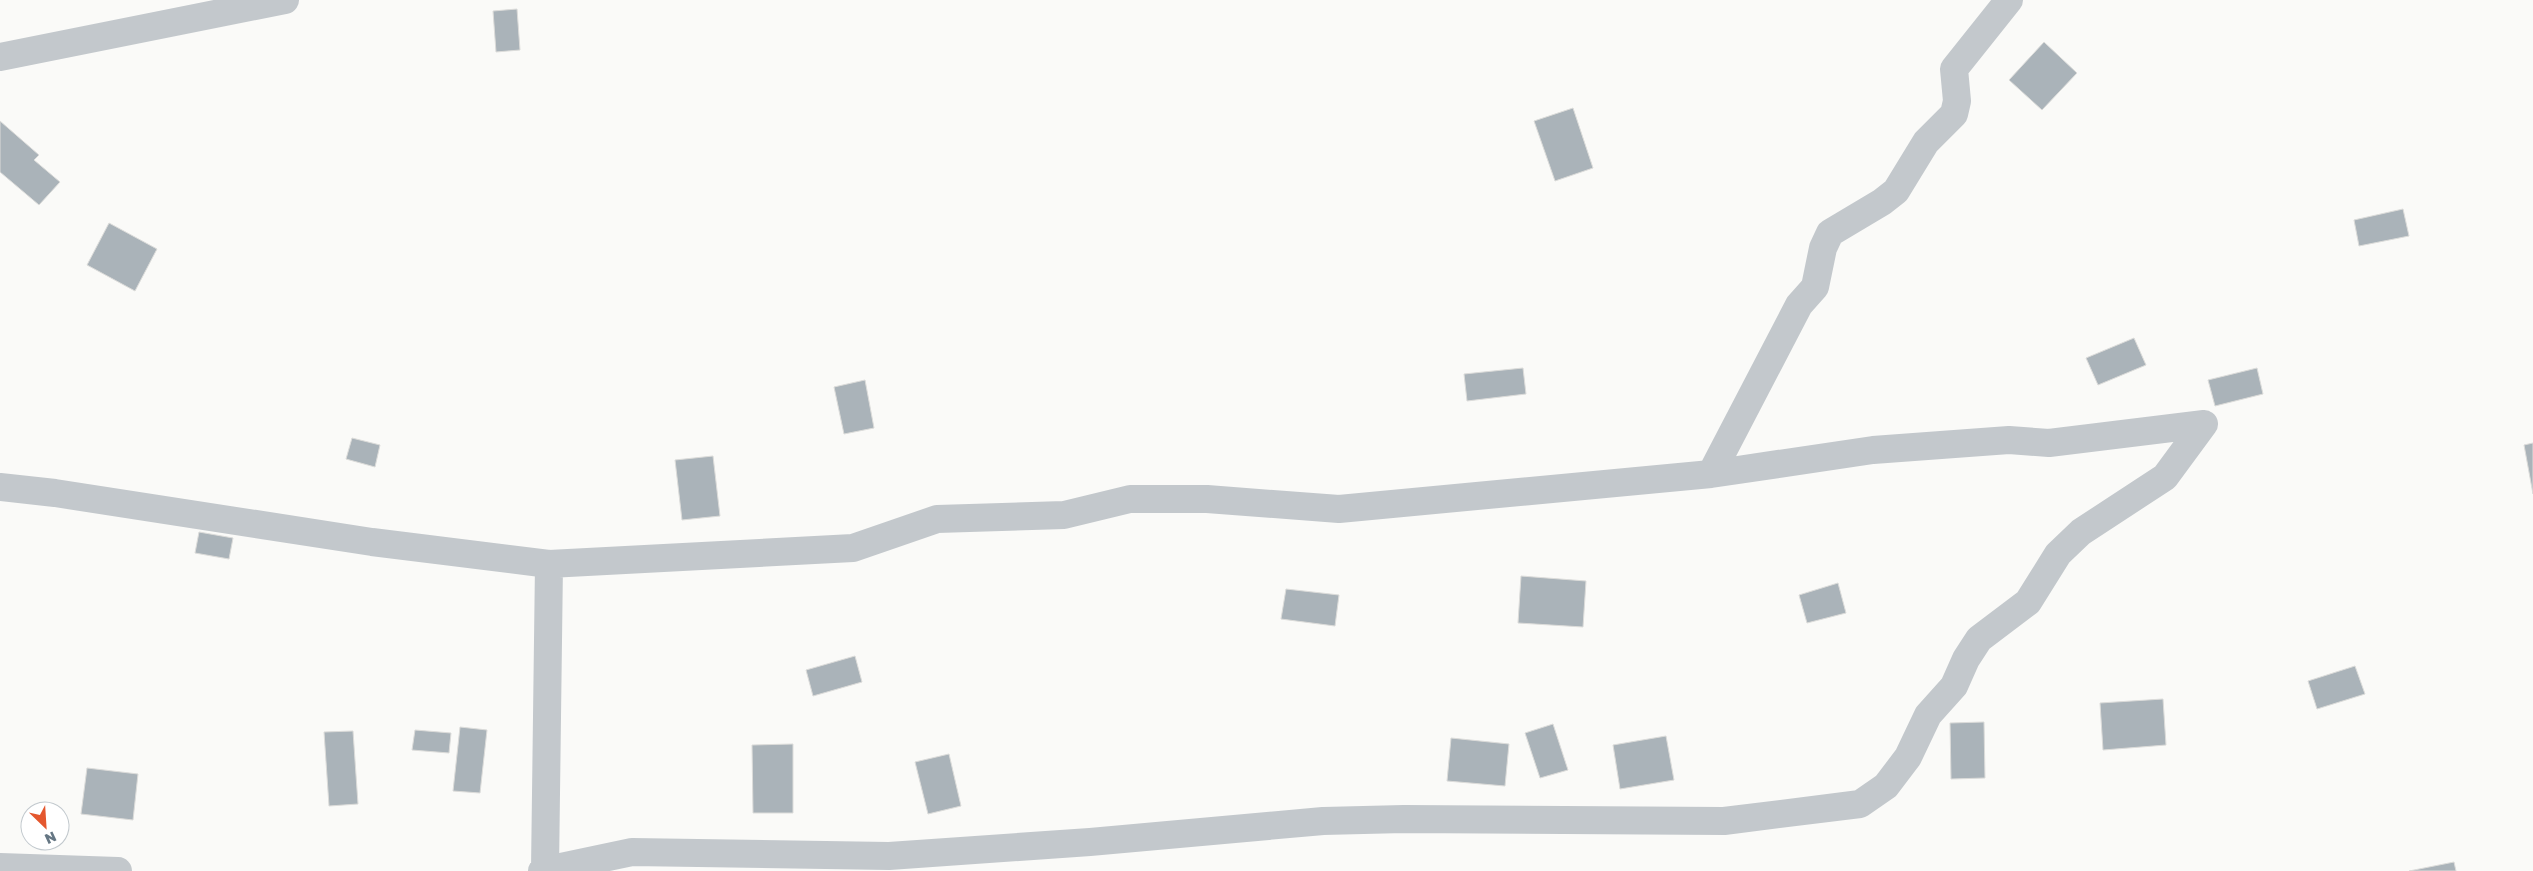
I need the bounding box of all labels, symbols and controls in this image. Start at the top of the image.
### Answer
north arrow [20,801,70,851]
text: N [42,828,59,848]

